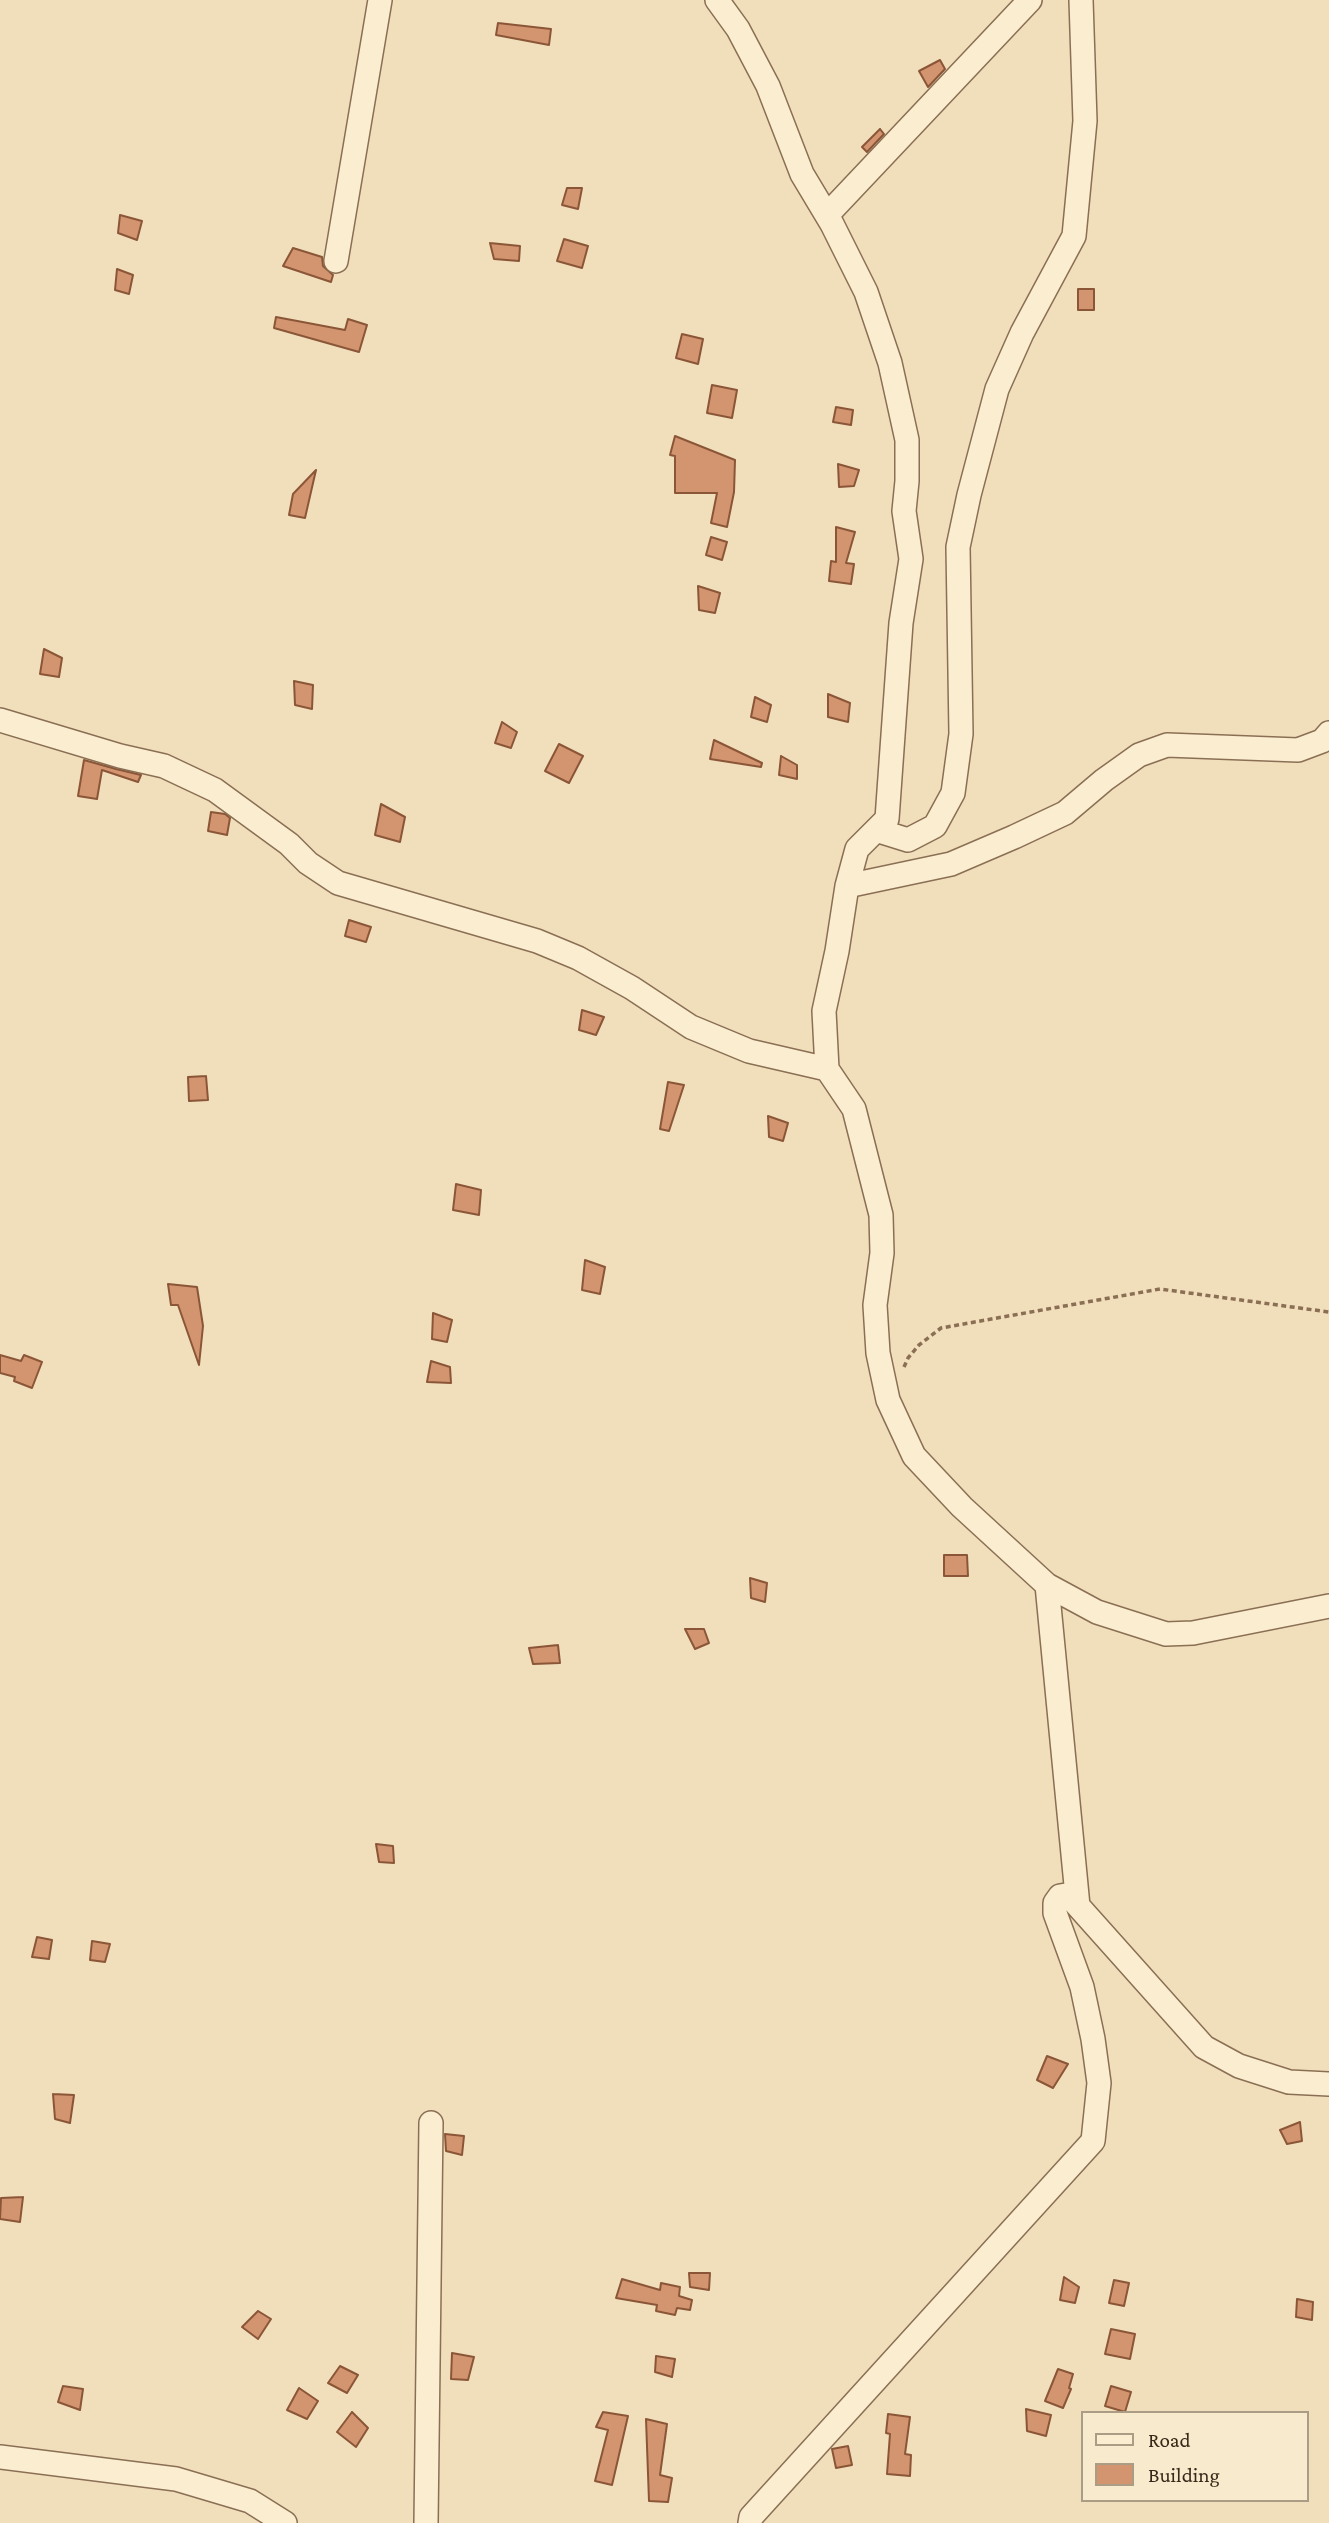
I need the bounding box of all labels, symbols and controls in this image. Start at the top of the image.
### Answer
legend [1080,2411,1308,2502]
text: Road [1148,2428,1191,2452]
text: Building [1148,2463,1220,2487]

